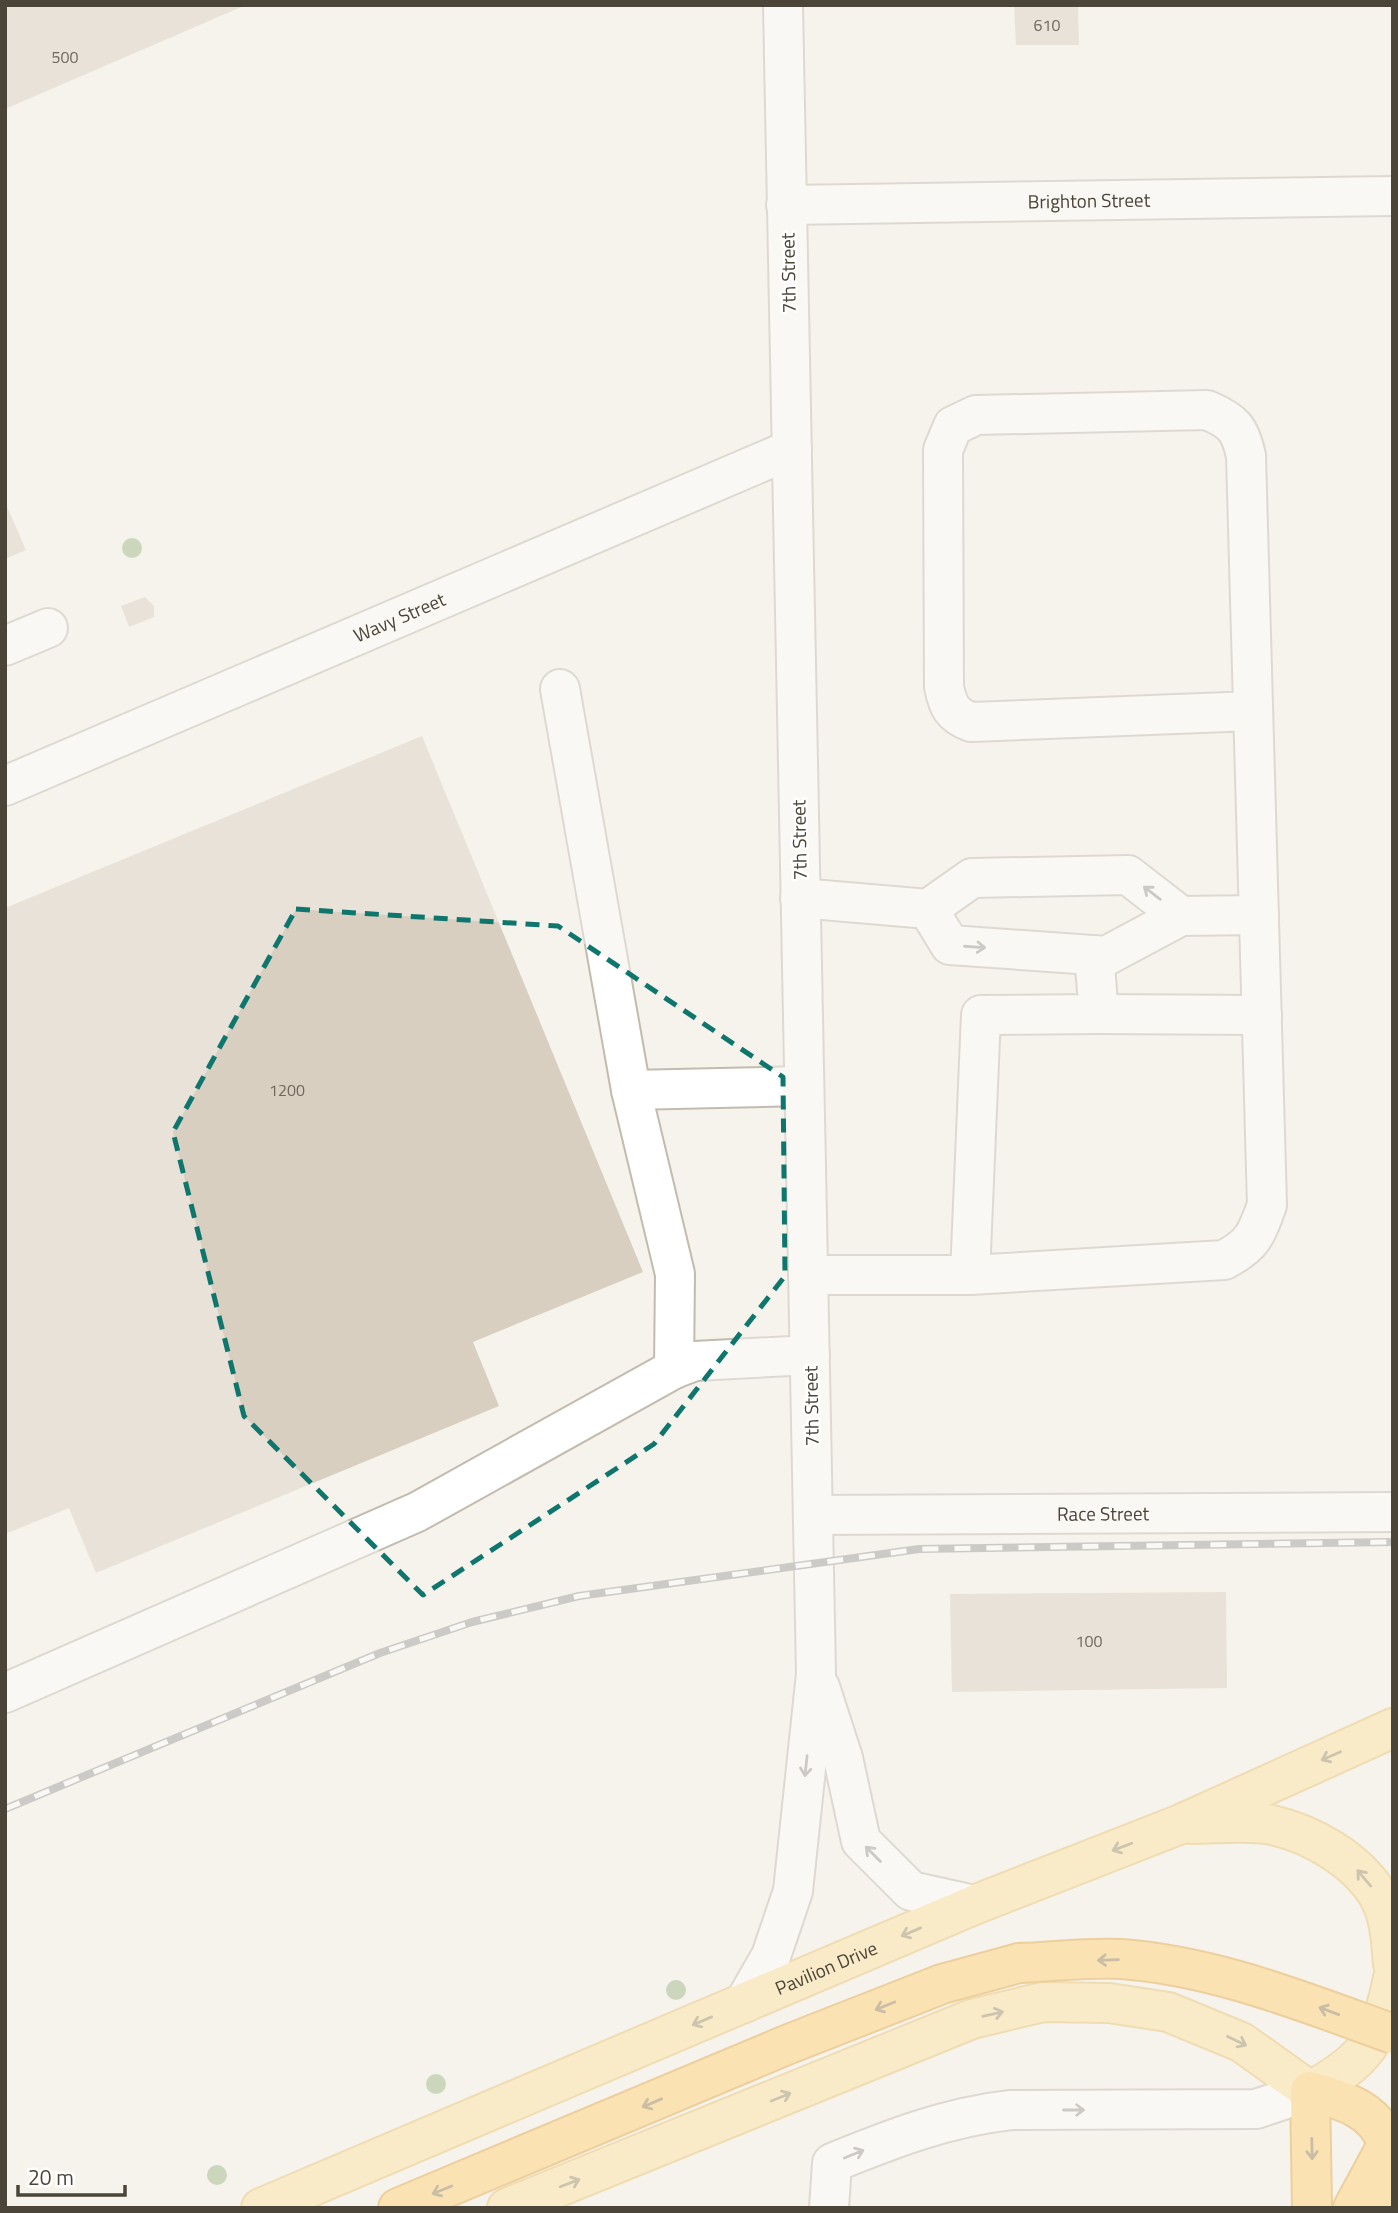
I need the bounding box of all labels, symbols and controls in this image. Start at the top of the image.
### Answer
house number: 610 [1034,13,1060,37]
house number: 500 [52,45,78,69]
street label: Brighton Street [1027,185,1151,215]
street label: 7th Street [772,232,803,314]
street label: Wavy Street [349,584,450,649]
street label: 7th Street [783,799,814,881]
one-way arrow [1143,886,1161,901]
one-way arrow [964,941,986,954]
house number: 1200 [269,1078,305,1102]
street label: 7th Street [795,1365,826,1447]
street label: Race Street [1057,1498,1150,1528]
house number: 100 [1076,1629,1102,1653]
one-way arrow [1320,1750,1342,1763]
one-way arrow [799,1754,812,1777]
one-way arrow [1112,1841,1134,1854]
one-way arrow [865,1846,882,1863]
one-way arrow [1356,1870,1372,1888]
one-way arrow [901,1926,922,1939]
street label: Pavilion Drive [770,1933,882,2002]
one-way arrow [1097,1953,1120,1966]
one-way arrow [874,2001,896,2014]
one-way arrow [1318,2004,1340,2016]
one-way arrow [981,2007,1004,2020]
one-way arrow [692,2015,713,2028]
one-way arrow [1226,2035,1247,2048]
one-way arrow [770,2090,791,2103]
one-way arrow [642,2097,663,2110]
one-way arrow [1063,2103,1086,2117]
one-way arrow [1305,2138,1318,2161]
one-way arrow [842,2147,864,2160]
scale bar [18,2154,124,2198]
text: 20 m [28,2161,74,2193]
one-way arrow [559,2176,581,2189]
one-way arrow [431,2184,453,2197]

